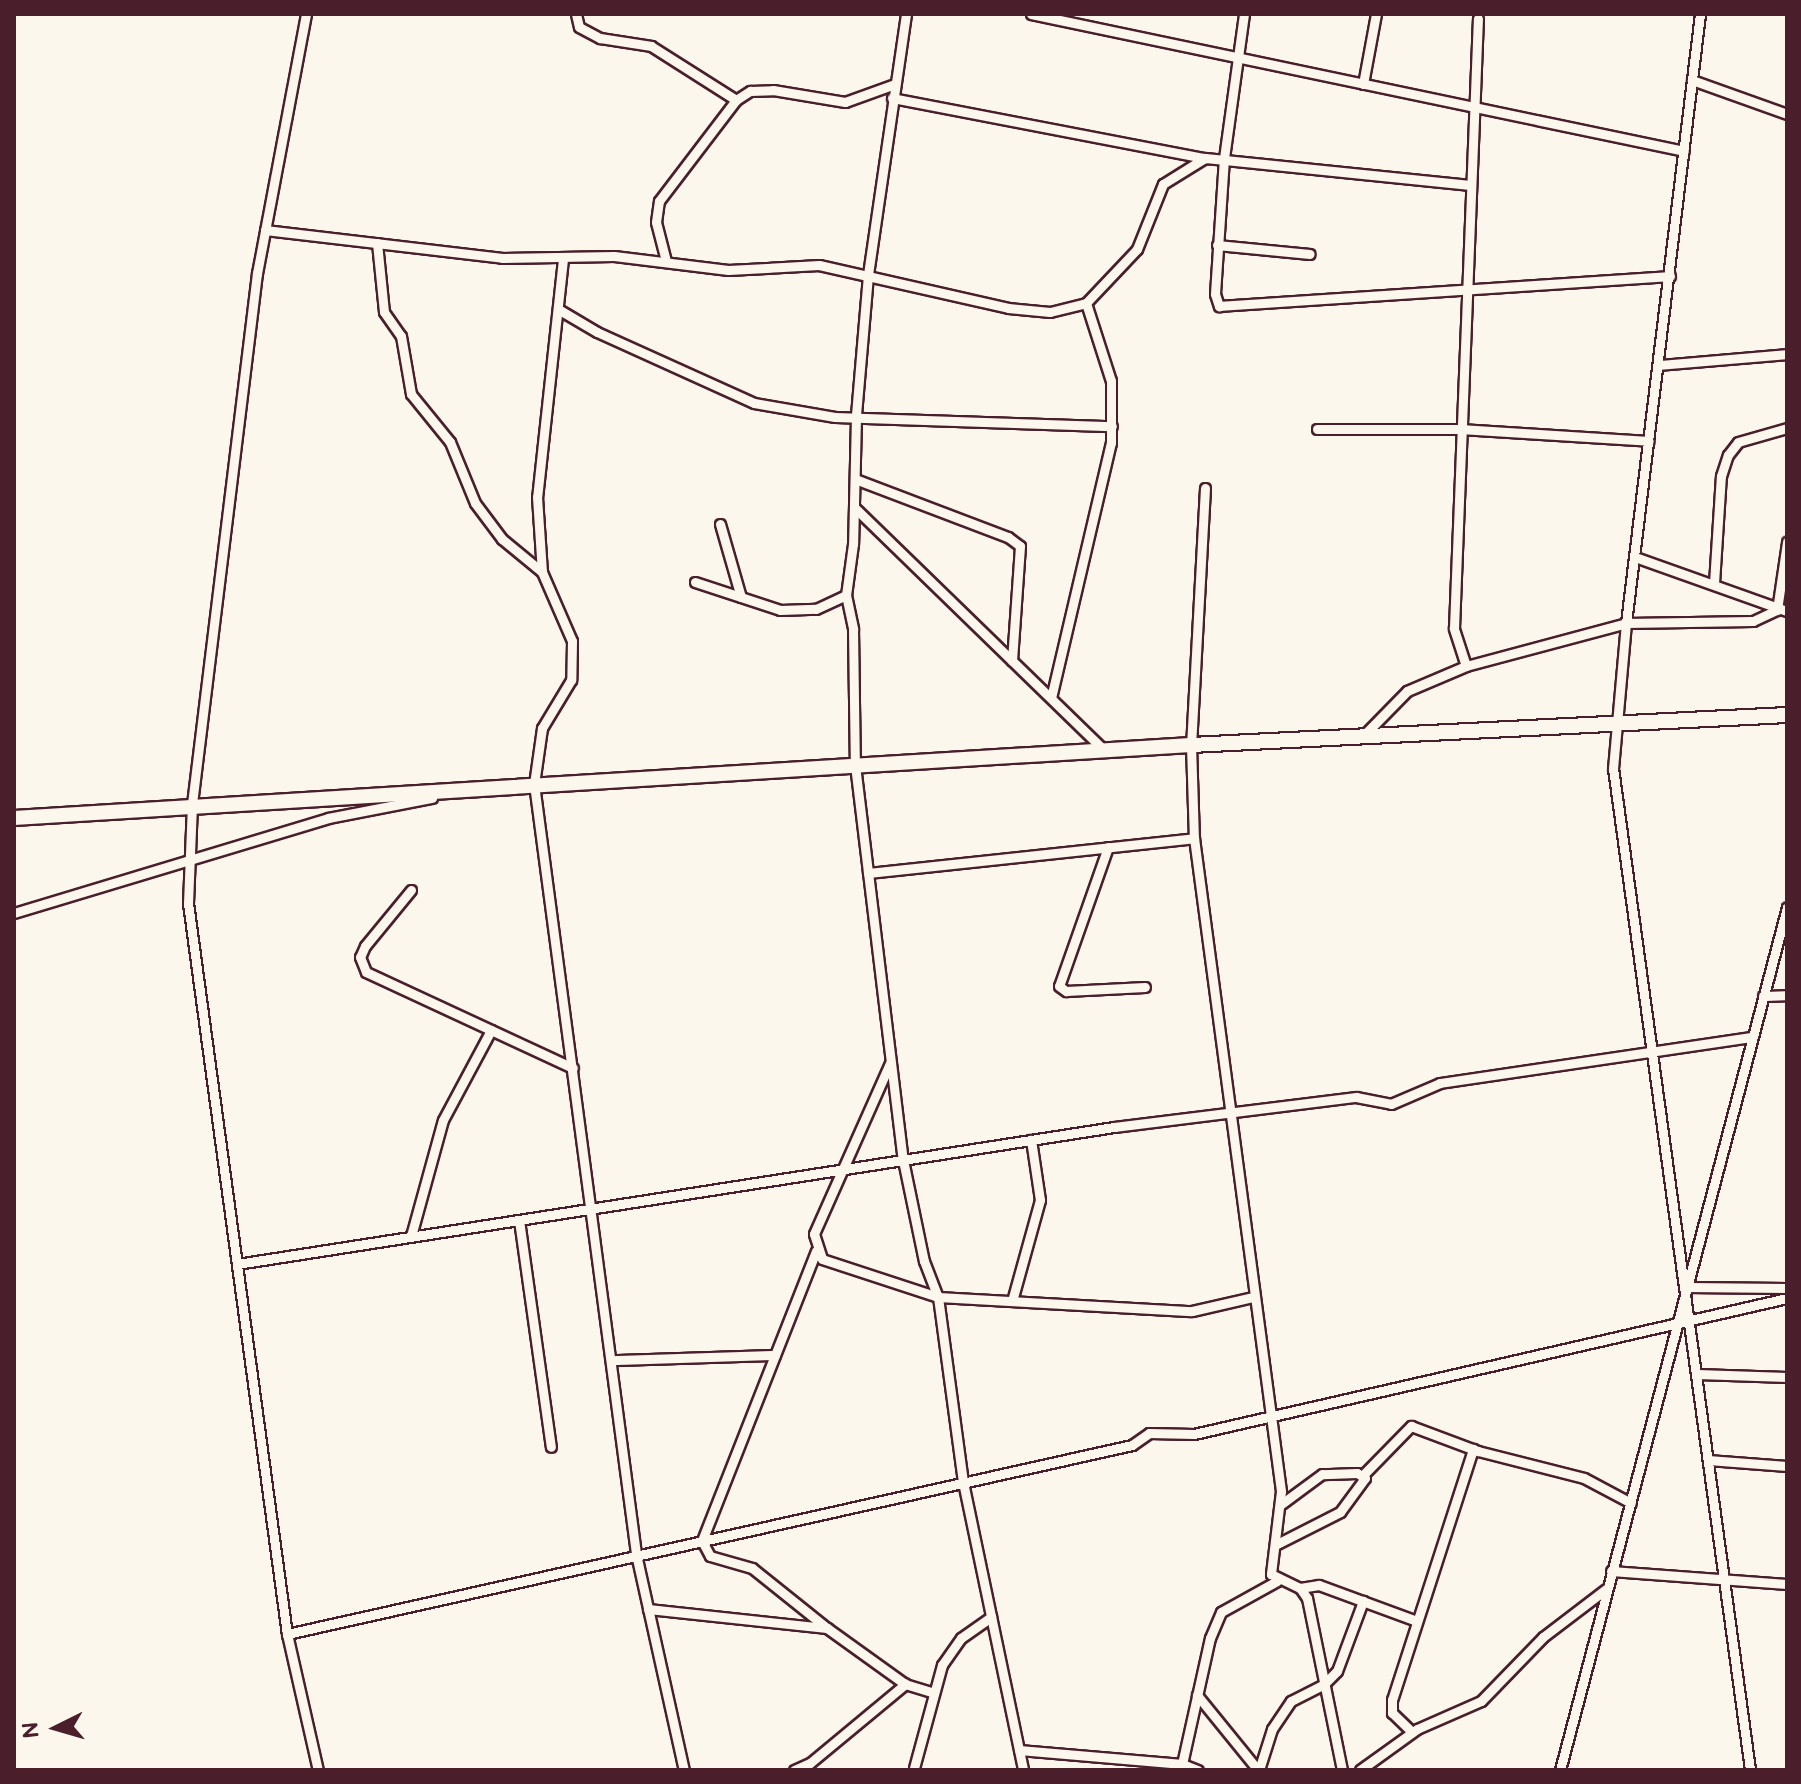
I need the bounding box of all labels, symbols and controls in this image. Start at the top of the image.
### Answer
north arrow [16,1688,96,1768]
text: N [17,1721,46,1740]

